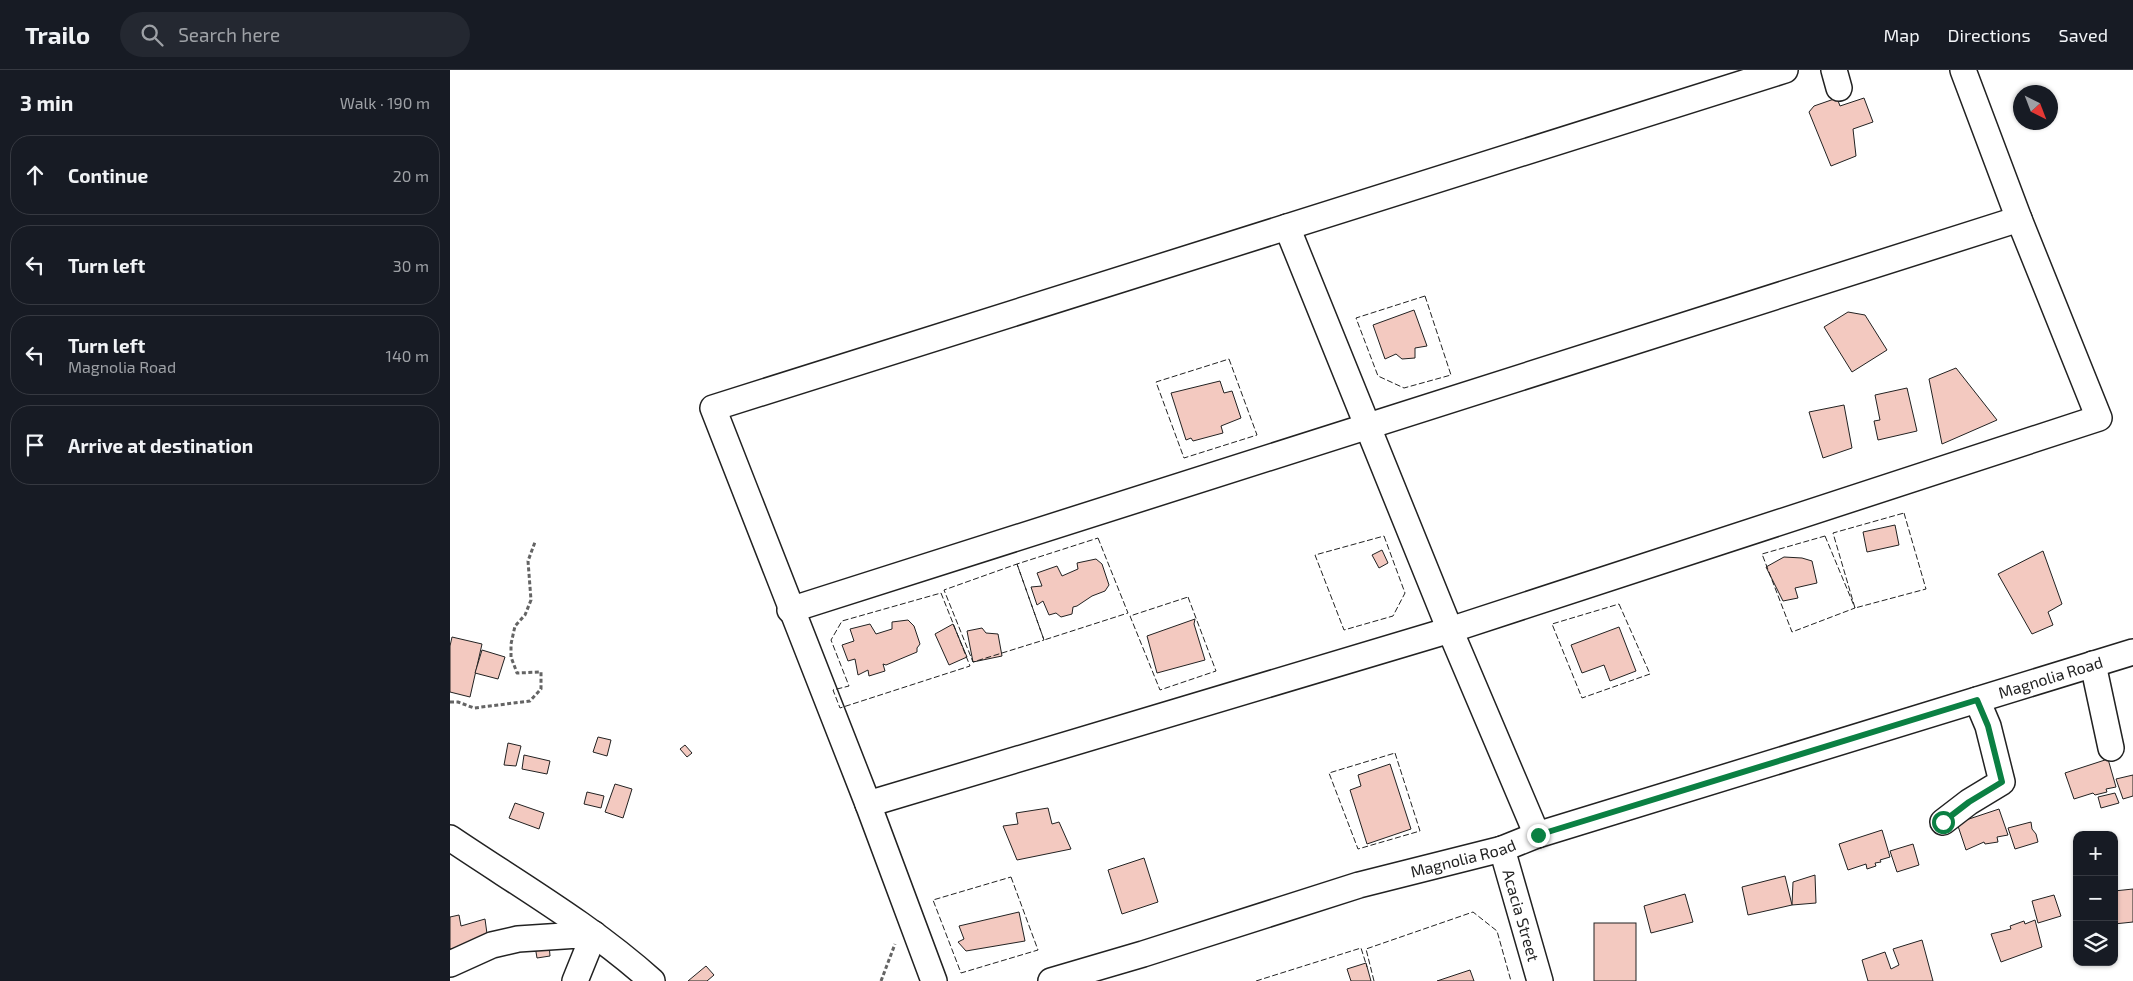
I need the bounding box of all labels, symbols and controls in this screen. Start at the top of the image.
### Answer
search box [120,12,470,57]
text: Trailo [25,20,90,49]
icon: search [138,21,166,49]
text: Search here [178,23,280,46]
text: Map [1883,24,1920,46]
text: Directions [1948,24,2031,46]
text: Saved [2059,24,2108,46]
north arrow [2013,85,2058,130]
text: 3 min [20,90,73,115]
text: Walk · 190 m [340,93,430,112]
icon: ahead [21,161,49,189]
text: Continue [68,164,148,187]
text: 20 m [393,166,429,185]
icon: left [21,251,49,279]
text: Turn left [68,254,145,277]
text: 30 m [393,256,429,275]
text: Turn left [68,334,145,357]
icon: left [21,341,49,369]
text: 140 m [386,346,429,365]
text: Magnolia Road [68,357,176,376]
icon: arrive [21,431,49,459]
text: Arrive at destination [68,434,253,457]
street label: Magnolia Road [1996,652,2105,702]
route start [1932,811,1955,834]
route end [1527,824,1550,847]
map controls [2073,831,2118,966]
button: + [2073,831,2118,876]
street label: Magnolia Road [1408,835,1518,881]
street label: Acacia Street [1499,867,1544,964]
button: − [2073,876,2118,921]
button: layers [2073,921,2118,966]

